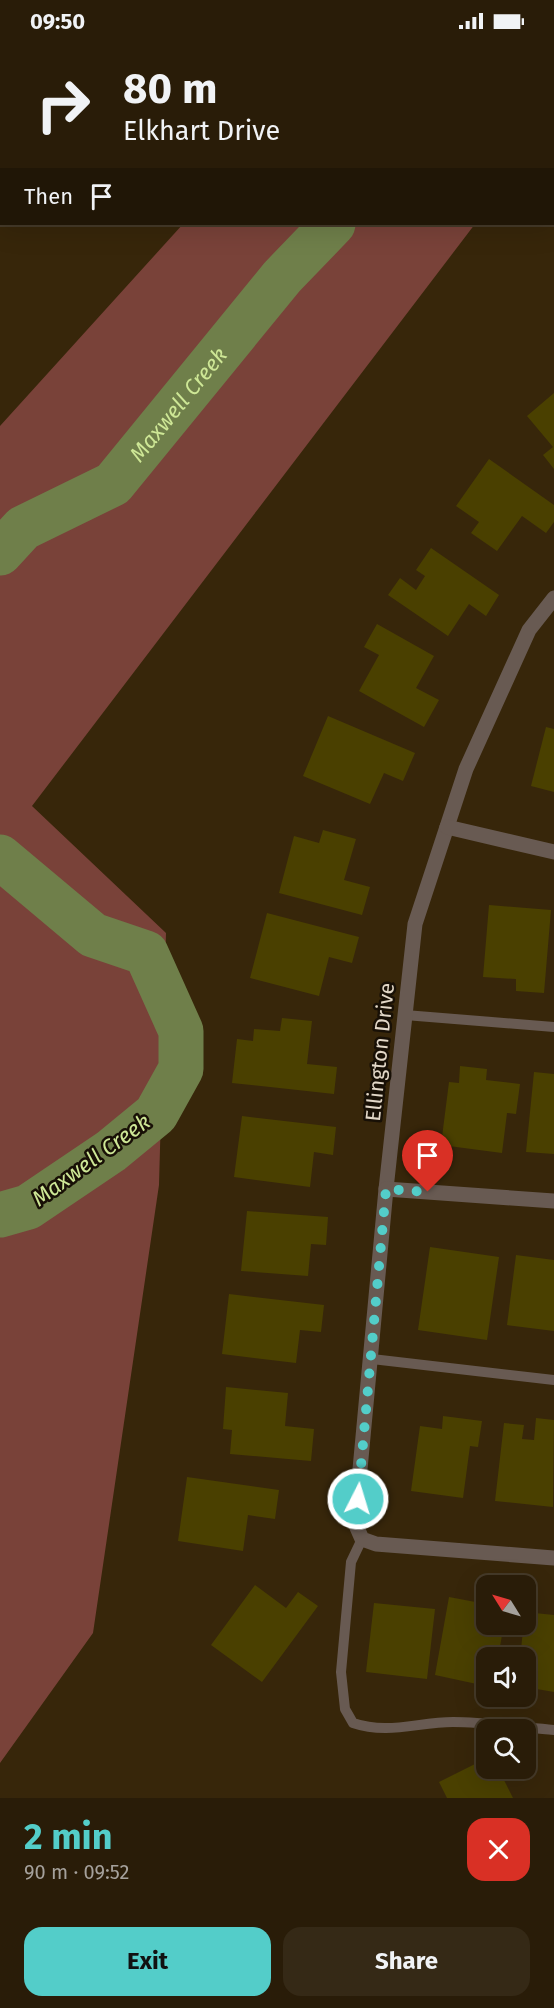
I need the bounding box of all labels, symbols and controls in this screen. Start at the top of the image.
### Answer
text: 09:50 [30,8,85,35]
text: 80 m [123,64,217,114]
icon: right [24,66,102,144]
text: Elkhart Drive [123,115,280,147]
icon: arrive [85,180,118,213]
text: Then [24,183,73,210]
water label: Maxwell Creek [123,342,233,467]
street label: Ellington Drive [360,981,400,1123]
water label: Maxwell Creek [27,1108,155,1212]
pin [402,1130,453,1192]
icon: arrive [411,1139,444,1172]
position arrow [326,1467,390,1531]
north arrow [476,1575,536,1635]
map controls [476,1575,536,1779]
button: sound [476,1647,536,1707]
button: search [476,1719,536,1779]
text: 2 min [24,1815,113,1859]
button: close [467,1818,530,1881]
text: 90 m · 09:52 [24,1860,130,1884]
button: Exit [24,1927,271,1996]
button: Share [283,1927,530,1996]

